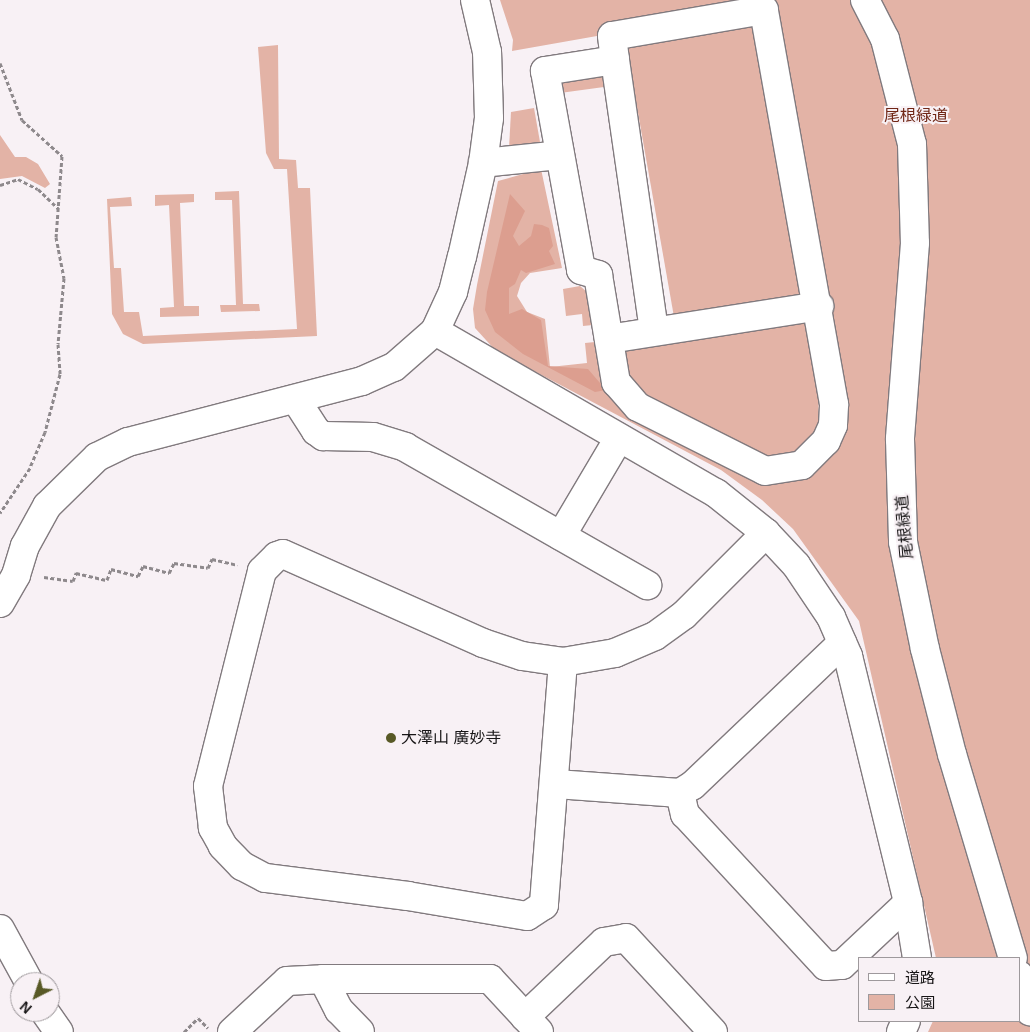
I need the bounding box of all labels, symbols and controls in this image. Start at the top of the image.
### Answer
park label: 尾根緑道 [884,106,948,126]
street label: 尾根緑道 [893,494,917,560]
place label: 大澤山 廣妙寺 [401,728,501,748]
marker: 大澤山 廣妙寺 [385,732,397,744]
legend [858,957,1020,1022]
text: 道路 [905,969,935,986]
north arrow [10,972,60,1022]
text: 公園 [905,994,935,1011]
text: N [17,998,35,1017]

